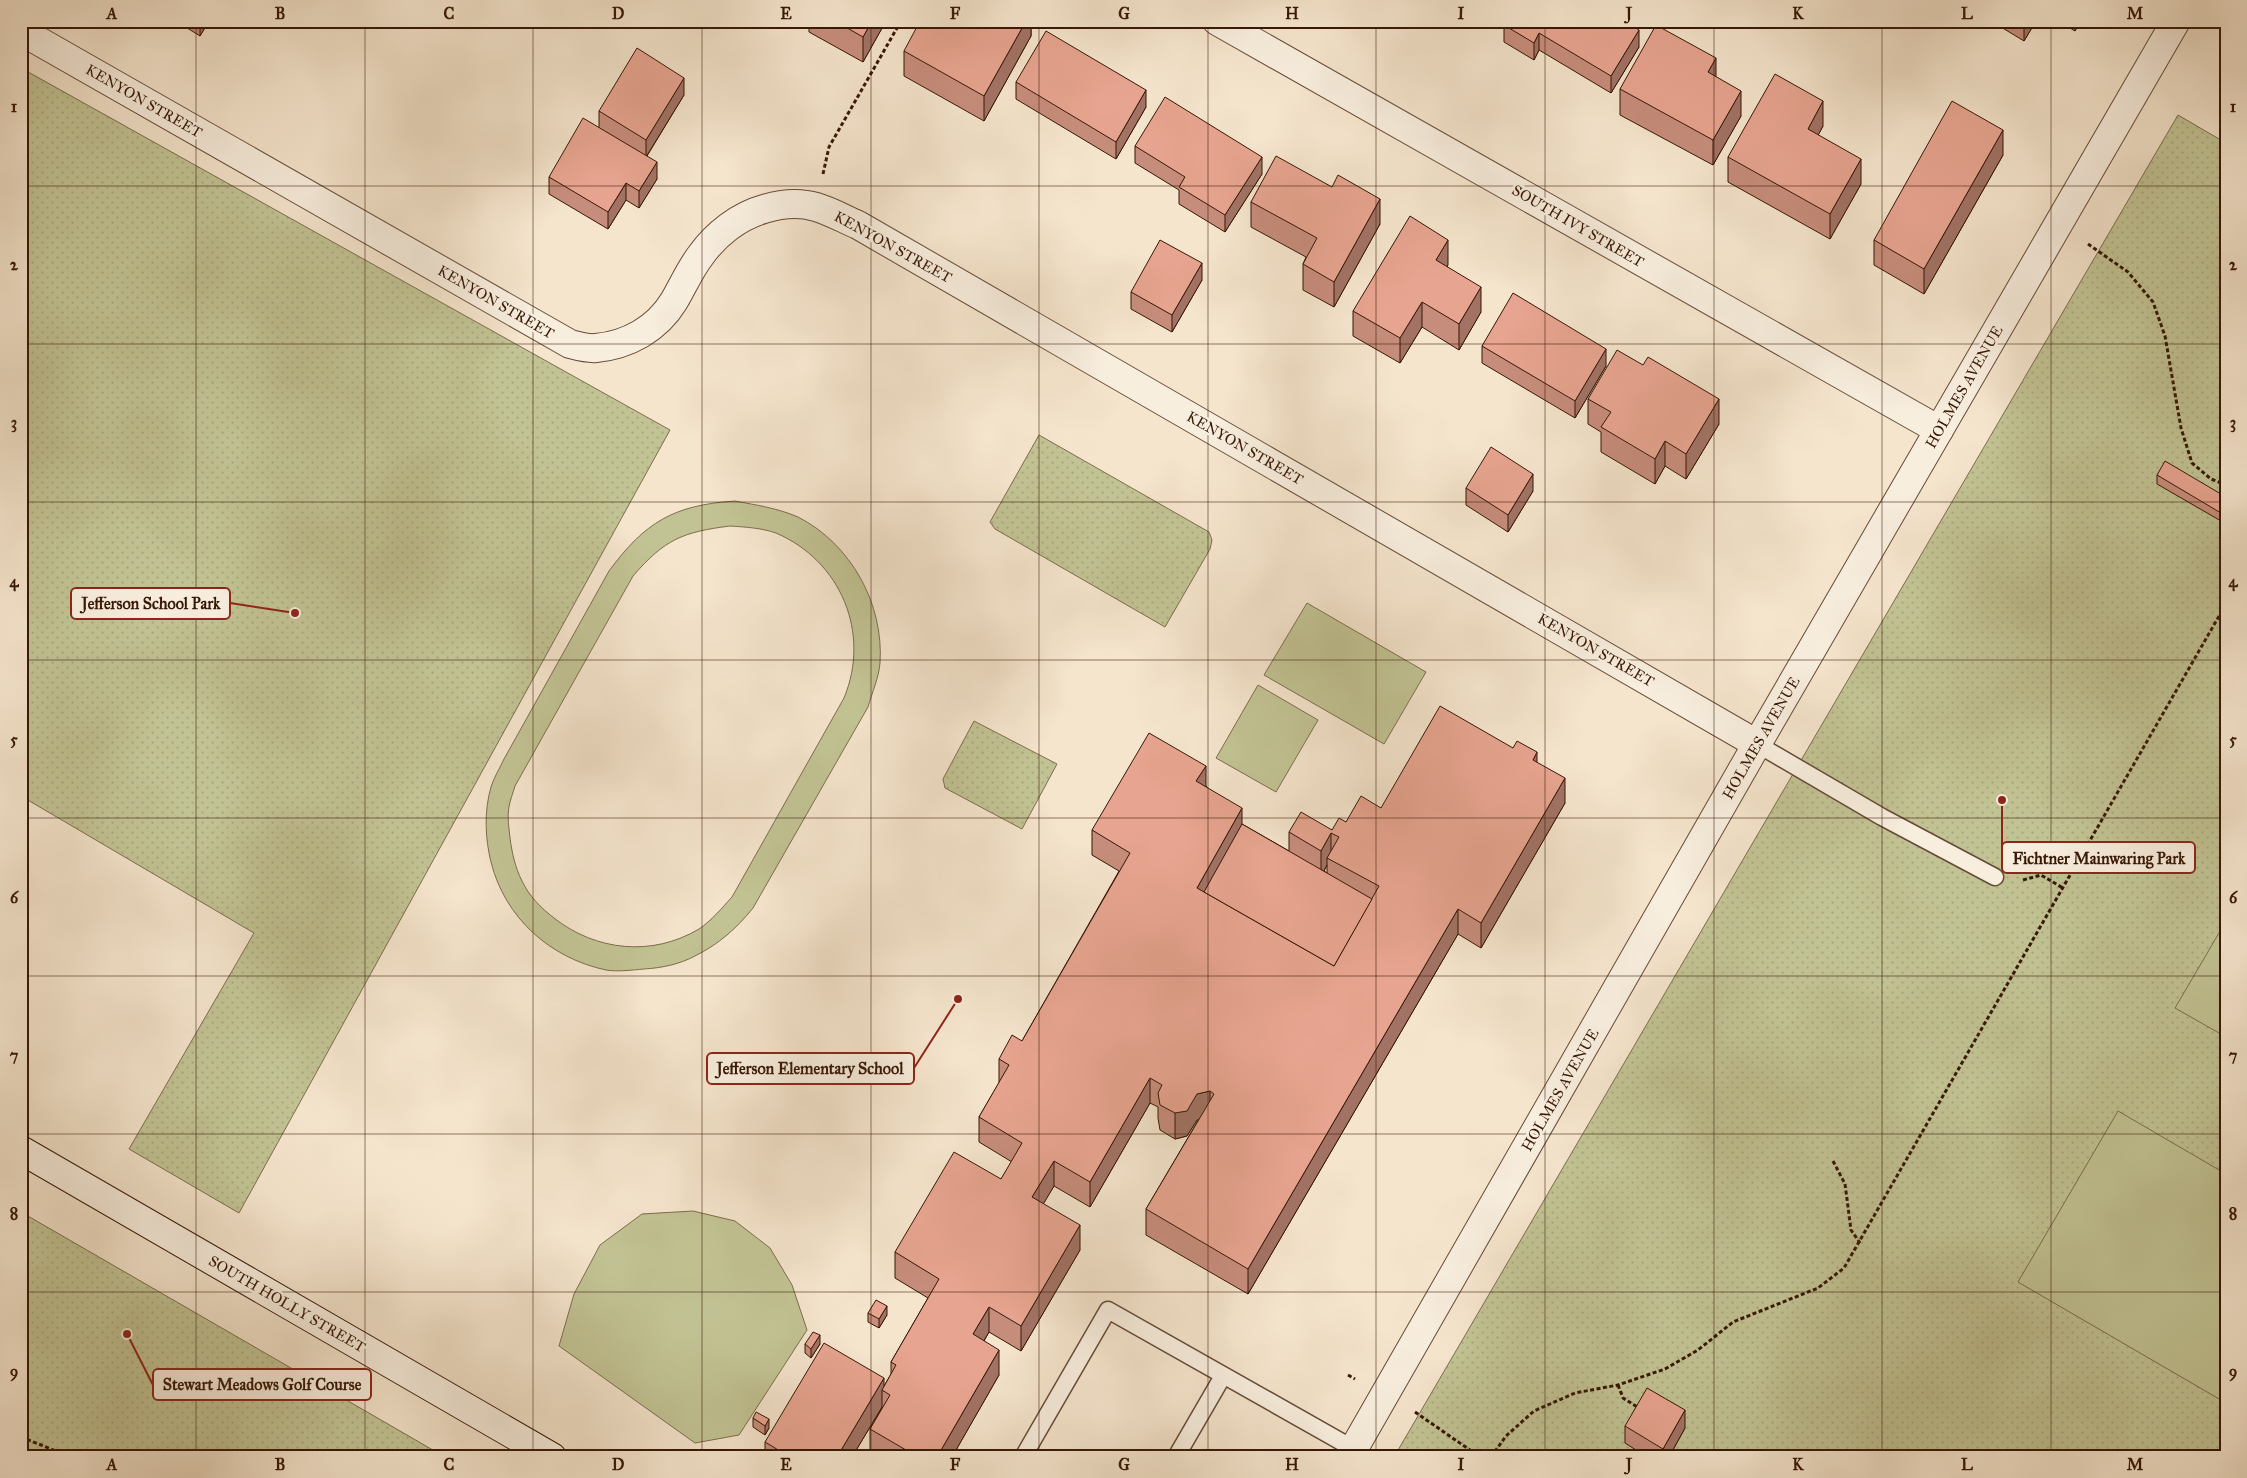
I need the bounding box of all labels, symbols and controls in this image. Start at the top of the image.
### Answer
text: A [106,4,118,23]
text: B [275,4,285,23]
text: C [444,4,455,23]
text: D [612,4,625,23]
text: E [780,4,792,23]
text: F [950,4,961,23]
text: G [1118,4,1130,23]
text: H [1285,4,1299,23]
text: I [1458,4,1465,23]
text: J [1624,4,1633,24]
text: K [1792,4,1804,23]
text: L [1961,4,1973,23]
text: M [2127,4,2144,23]
street label: KENYON STREET [82,60,206,142]
text: 1 [11,97,18,116]
text: 1 [2230,97,2237,116]
street label: SOUTH IVY STREET [1509,181,1647,271]
street label: KENYON STREET [831,207,955,287]
text: 2 [10,255,19,274]
text: 2 [2229,255,2238,274]
street label: KENYON STREET [434,261,558,343]
street label: HOLMES AVENUE [1922,322,2007,452]
street label: KENYON STREET [1183,407,1307,489]
text: 3 [11,413,17,433]
text: 3 [2230,413,2236,433]
text: 4 [10,572,20,592]
text: 4 [2229,572,2239,592]
callout: Jefferson School Park [71,588,230,619]
text: Jefferson School Park [80,594,221,614]
street label: KENYON STREET [1534,609,1658,691]
street label: HOLMES AVENUE [1719,673,1804,803]
text: 5 [10,730,18,749]
text: 5 [2229,730,2237,749]
callout: Fichtner Mainwaring Park [2002,842,2195,873]
text: Fichtner Mainwaring Park [2012,849,2186,869]
text: 6 [10,888,19,907]
text: 6 [2229,888,2238,907]
street label: HOLMES AVENUE [1518,1025,1603,1155]
text: 7 [10,1046,19,1065]
text: 7 [2229,1046,2238,1065]
callout: Jefferson Elementary School [707,1053,914,1084]
text: Jefferson Elementary School [715,1059,904,1079]
text: 8 [10,1204,18,1223]
text: 8 [2229,1204,2237,1223]
street label: SOUTH HOLLY STREET [205,1252,369,1356]
text: 9 [10,1362,18,1382]
text: 9 [2229,1362,2237,1382]
callout: Stewart Meadows Golf Course [153,1369,371,1400]
text: Stewart Meadows Golf Course [163,1375,362,1394]
text: A [106,1455,118,1474]
text: B [275,1455,285,1474]
text: C [444,1455,455,1474]
text: D [612,1455,625,1474]
text: E [780,1455,792,1474]
text: F [950,1455,961,1474]
text: G [1118,1455,1130,1474]
text: H [1285,1455,1299,1474]
text: I [1458,1455,1465,1474]
text: J [1624,1455,1633,1475]
text: K [1792,1455,1804,1474]
text: L [1961,1455,1973,1474]
text: M [2127,1455,2144,1474]

